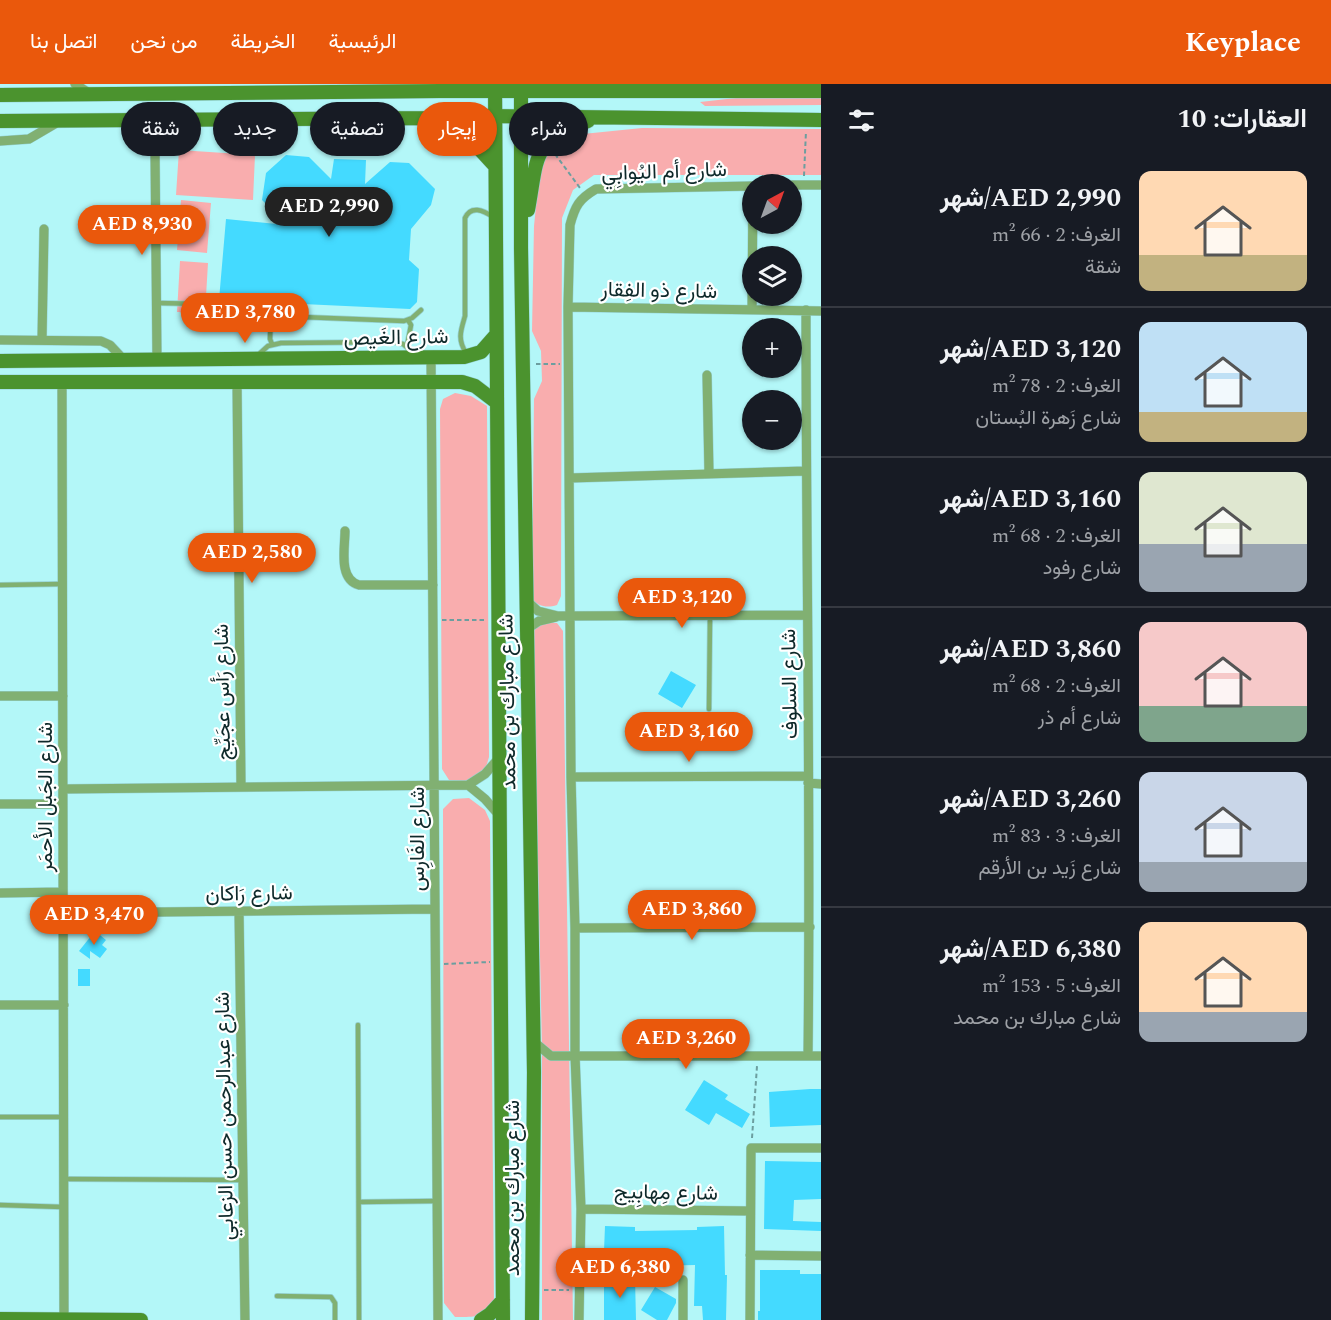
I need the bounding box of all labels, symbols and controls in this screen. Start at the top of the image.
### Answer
text: Keyplace [1185,21,1301,64]
text: اتصل بنا [30,26,97,58]
text: من نحن [130,26,198,58]
text: الخريطة [231,26,295,58]
text: الرئيسية [328,26,396,58]
text: العقارات: 10 [1177,99,1307,139]
chip: شقة [121,102,201,156]
chip: جديد [213,102,298,156]
chip: تصفية [310,102,405,156]
chip: إيجار [417,102,497,156]
chip: شراء [509,102,588,156]
icon: filters [845,104,878,137]
street label: شارع أم اليُوابِي [601,154,727,190]
north arrow [742,174,802,234]
map controls [742,174,802,450]
text: AED 2,990/شهر [940,178,1121,218]
pin: AED 2,990 [260,187,398,238]
text: AED 2,990 [279,191,379,221]
icon: home [1187,195,1259,267]
pin: AED 8,930 [73,205,211,256]
text: AED 8,930 [92,209,192,239]
text: الغرف: 2 · 66 m² [992,220,1121,250]
button: layers [742,246,802,306]
text: شقة [1085,252,1121,282]
street label: شارع ذو الفِقار [599,274,718,308]
pin: AED 3,780 [176,293,314,344]
text: AED 3,780 [195,297,295,327]
button: + [742,318,802,378]
street label: شارع الغَيص [343,321,449,355]
text: AED 3,120/شهر [940,329,1121,369]
icon: home [1187,346,1259,418]
text: الغرف: 2 · 78 m² [992,371,1121,401]
button: − [742,390,802,450]
text: شارع زَهرة البُستان [975,403,1121,433]
text: AED 3,160/شهر [940,479,1121,519]
icon: home [1187,496,1259,568]
text: الغرف: 2 · 68 m² [992,521,1121,551]
pin: AED 2,580 [183,533,321,584]
text: AED 2,580 [202,537,302,567]
text: شارع رفود [1043,553,1121,583]
pin: AED 3,120 [613,578,751,629]
text: AED 3,120 [632,582,732,612]
street label: شارع مبارك بن محمد [490,614,526,790]
street label: شارع رَأس عجَيِّج [206,623,240,761]
street label: شارع السلوف [773,629,807,739]
text: AED 3,860/شهر [940,629,1121,669]
icon: home [1187,646,1259,718]
text: الغرف: 2 · 68 m² [992,671,1121,701]
text: شارع أم ذر [1038,703,1121,733]
pin: AED 3,160 [620,712,758,763]
text: AED 3,160 [639,716,739,746]
street label: شارع الجَبل الأحمَر [30,722,62,873]
text: AED 3,260/شهر [940,779,1121,819]
street label: شارع الفَارِس [402,787,434,891]
icon: home [1187,796,1259,868]
text: الغرف: 3 · 83 m² [992,821,1121,851]
text: شارع زَيد بن الأرقم [978,853,1121,883]
street label: شارع رَاكان [205,877,293,911]
pin: AED 3,860 [623,890,761,941]
text: AED 3,860 [642,894,742,924]
pin: AED 3,470 [25,895,163,946]
text: AED 3,470 [44,899,144,929]
text: AED 6,380/شهر [940,929,1121,969]
icon: home [1187,946,1259,1018]
text: الغرف: 5 · 153 m² [982,971,1121,1001]
street label: شارع عبدالرحمن حسن الزعابي [207,991,243,1241]
text: شارع مبارك بن محمد [953,1003,1121,1033]
pin: AED 3,260 [617,1019,755,1070]
text: AED 3,260 [636,1023,736,1053]
street label: شارع مبارك بن محمد [497,1100,529,1276]
street label: شارع مِهابِيج [614,1176,718,1210]
pin: AED 6,380 [551,1248,689,1299]
text: AED 6,380 [570,1252,670,1282]

